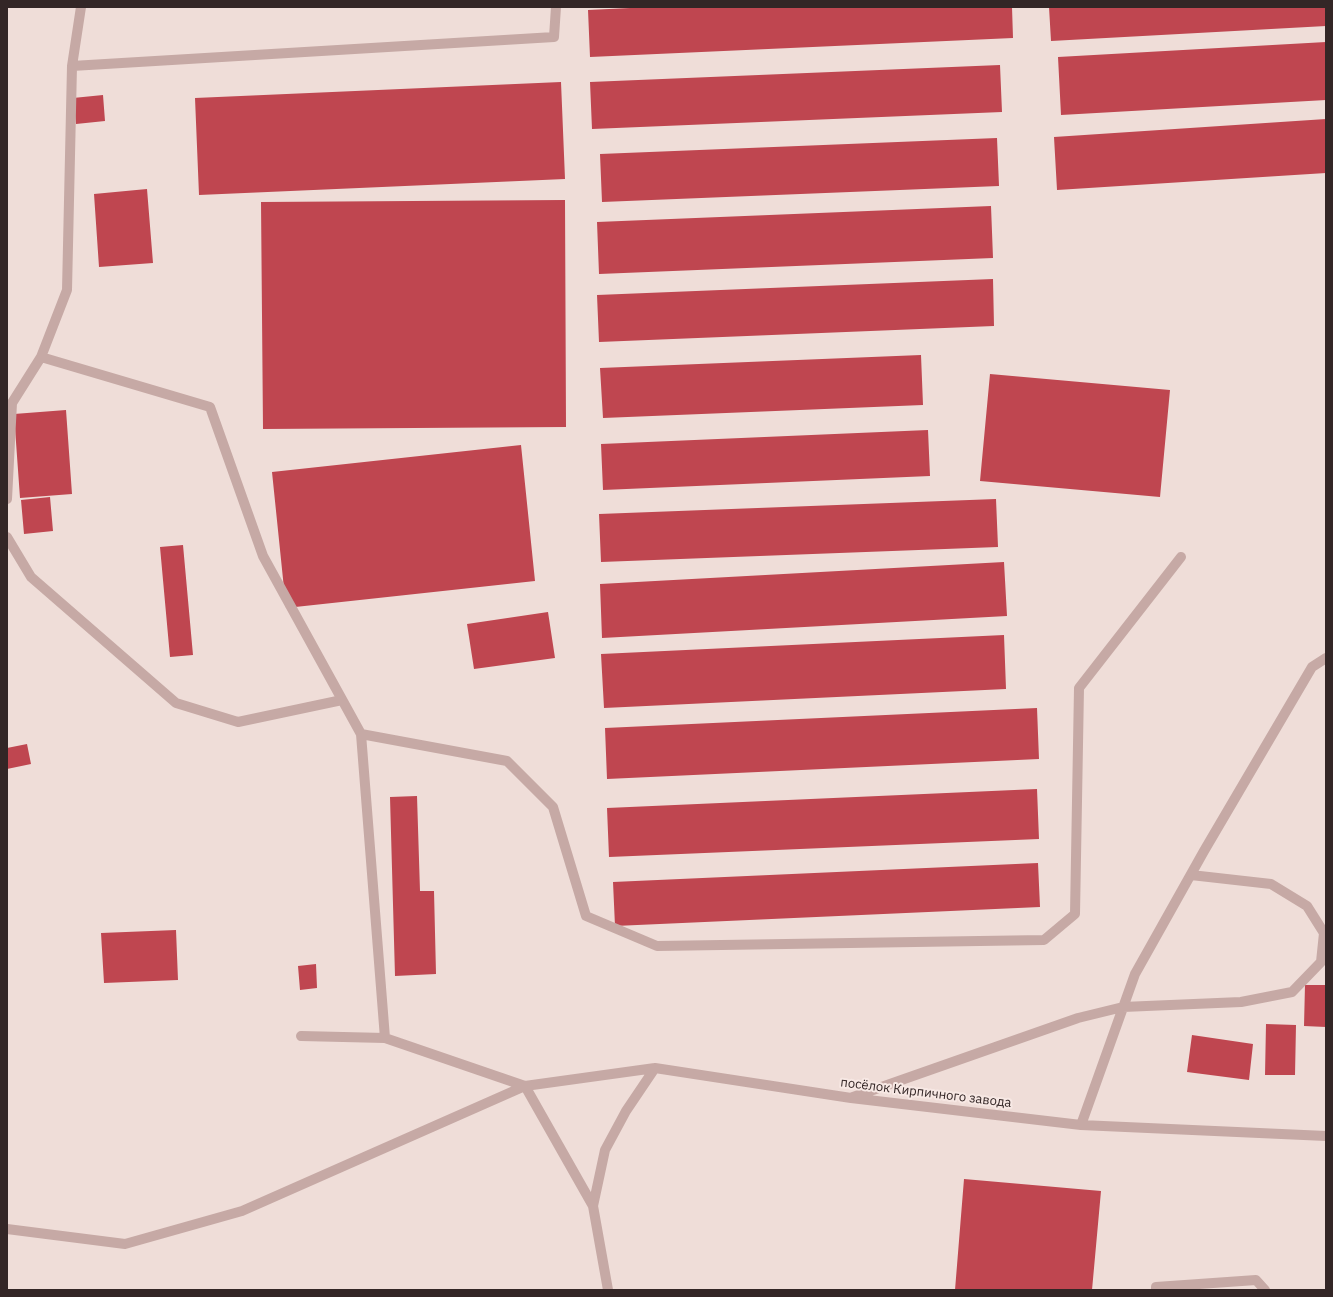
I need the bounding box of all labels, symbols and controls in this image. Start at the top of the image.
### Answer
street label: посёлок Кирпичного завода [840,1075,1012,1111]

